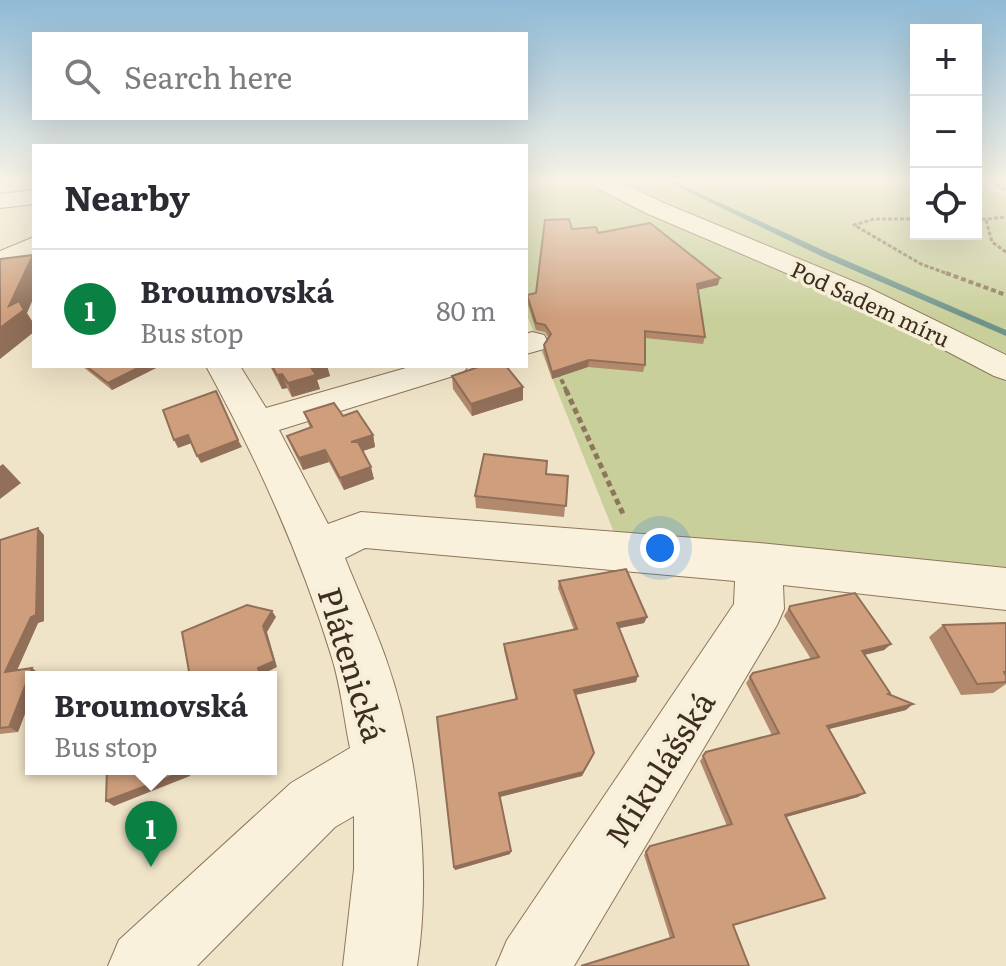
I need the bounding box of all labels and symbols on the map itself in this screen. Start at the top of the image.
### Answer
street label: Pod Sadem míru [786,252,956,354]
your location [640,528,680,568]
street label: Plátenická [308,581,401,748]
street label: Mikulášská [591,680,725,855]
pin: 1 [125,801,177,867]

